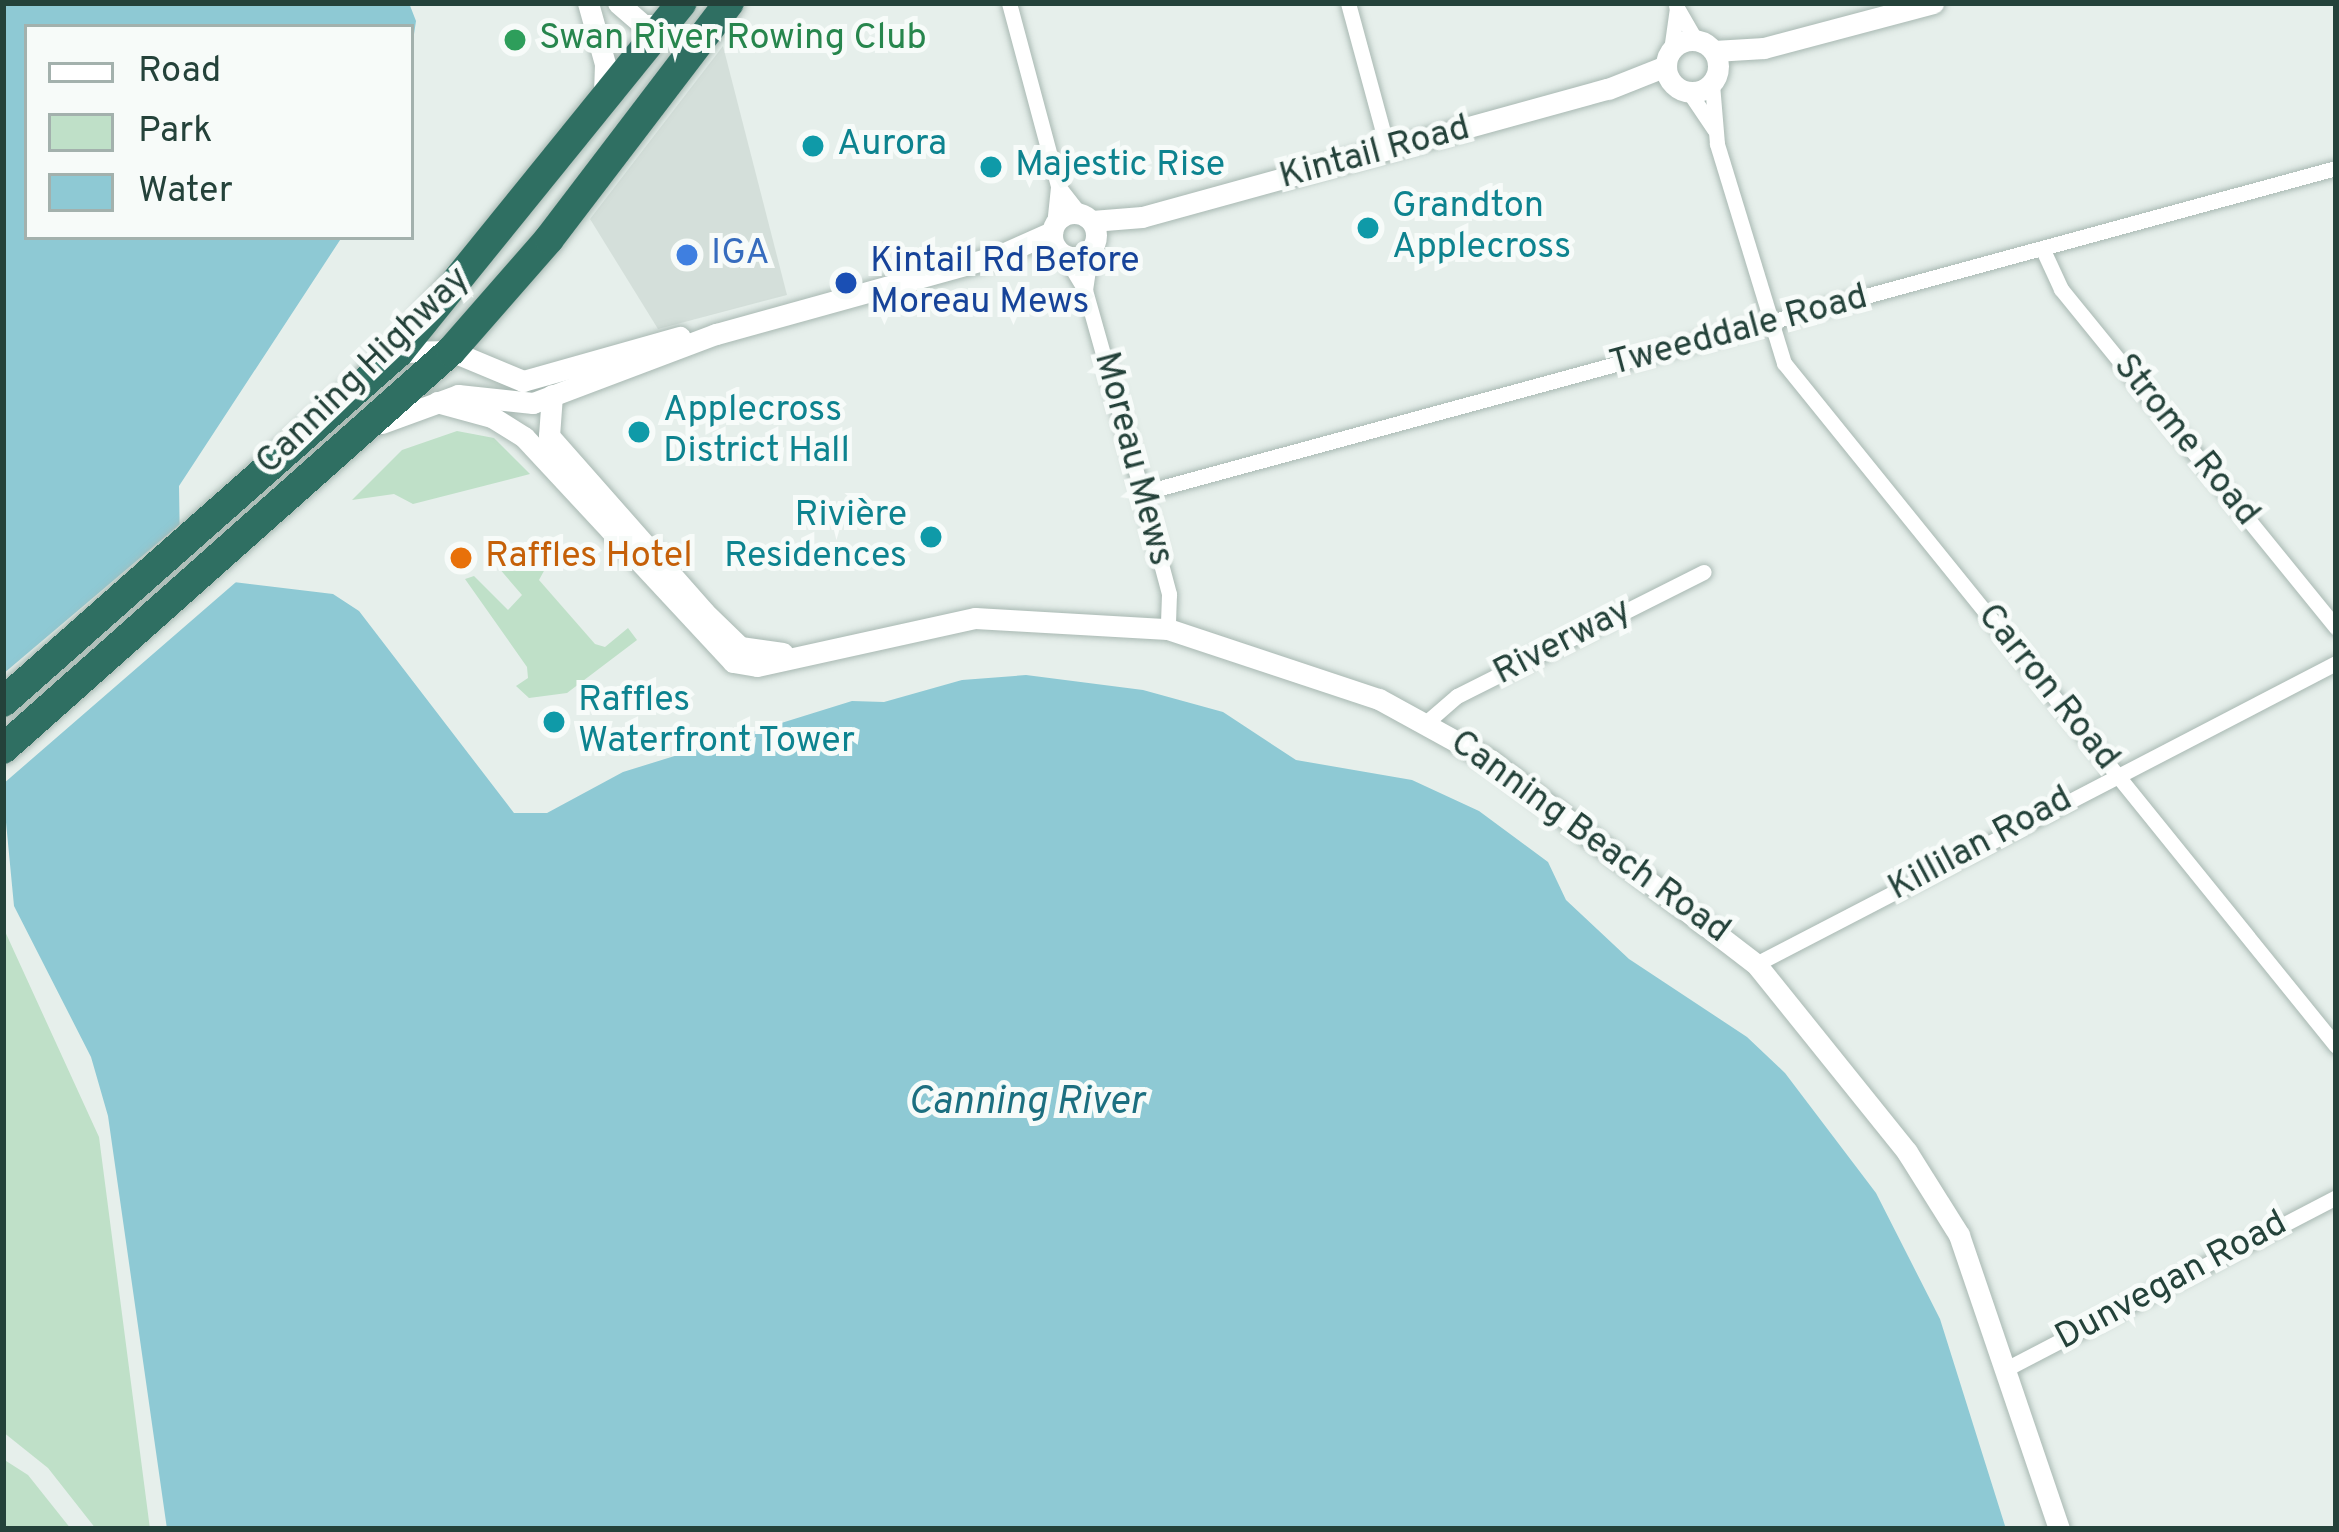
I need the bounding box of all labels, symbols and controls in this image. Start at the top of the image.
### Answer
place label: Swan River Rowing Club [539,18,927,62]
legend [24,24,414,240]
marker: Swan River Rowing Club [502,27,528,53]
text: Road [138,49,221,95]
street label: Kintail Road [1275,108,1475,200]
text: Park [138,109,212,155]
place label: Aurora [837,124,947,168]
marker: Aurora [800,133,826,159]
place label: Majestic Rise [1015,145,1225,189]
marker: Majestic Rise [978,154,1004,180]
text: Water [138,169,233,215]
place label: Grandton Applecross [1392,185,1571,270]
marker: Grandton Applecross [1355,215,1381,241]
place label: IGA [711,233,770,277]
place label: Kintail Rd Before Moreau Mews [870,240,1140,325]
marker: IGA [674,242,700,268]
street label: Canning Highway [248,259,480,485]
marker: Kintail Rd Before Moreau Mews [833,270,859,296]
street label: Tweeddale Road [1605,277,1873,387]
street label: Strome Road [2103,346,2267,536]
street label: Moreau Mews [1083,347,1181,571]
place label: Applecross District Hall [663,389,850,474]
marker: Applecross District Hall [626,419,652,445]
place label: Rivière Residences [724,494,907,579]
marker: Rivière Residences [918,524,944,550]
place label: Raffles Hotel [485,536,693,580]
marker: Raffles Hotel [448,545,474,571]
street label: Riverway [1487,590,1639,696]
street label: Carron Road [1967,596,2127,780]
place label: Raffles Waterfront Tower [578,679,856,764]
marker: Raffles Waterfront Tower [541,709,567,735]
street label: Canning Beach Road [1441,722,1737,954]
street label: Killilan Road [1882,779,2080,911]
water label: Canning River [908,1081,1144,1127]
street label: Dunvegan Road [2049,1203,2295,1361]

